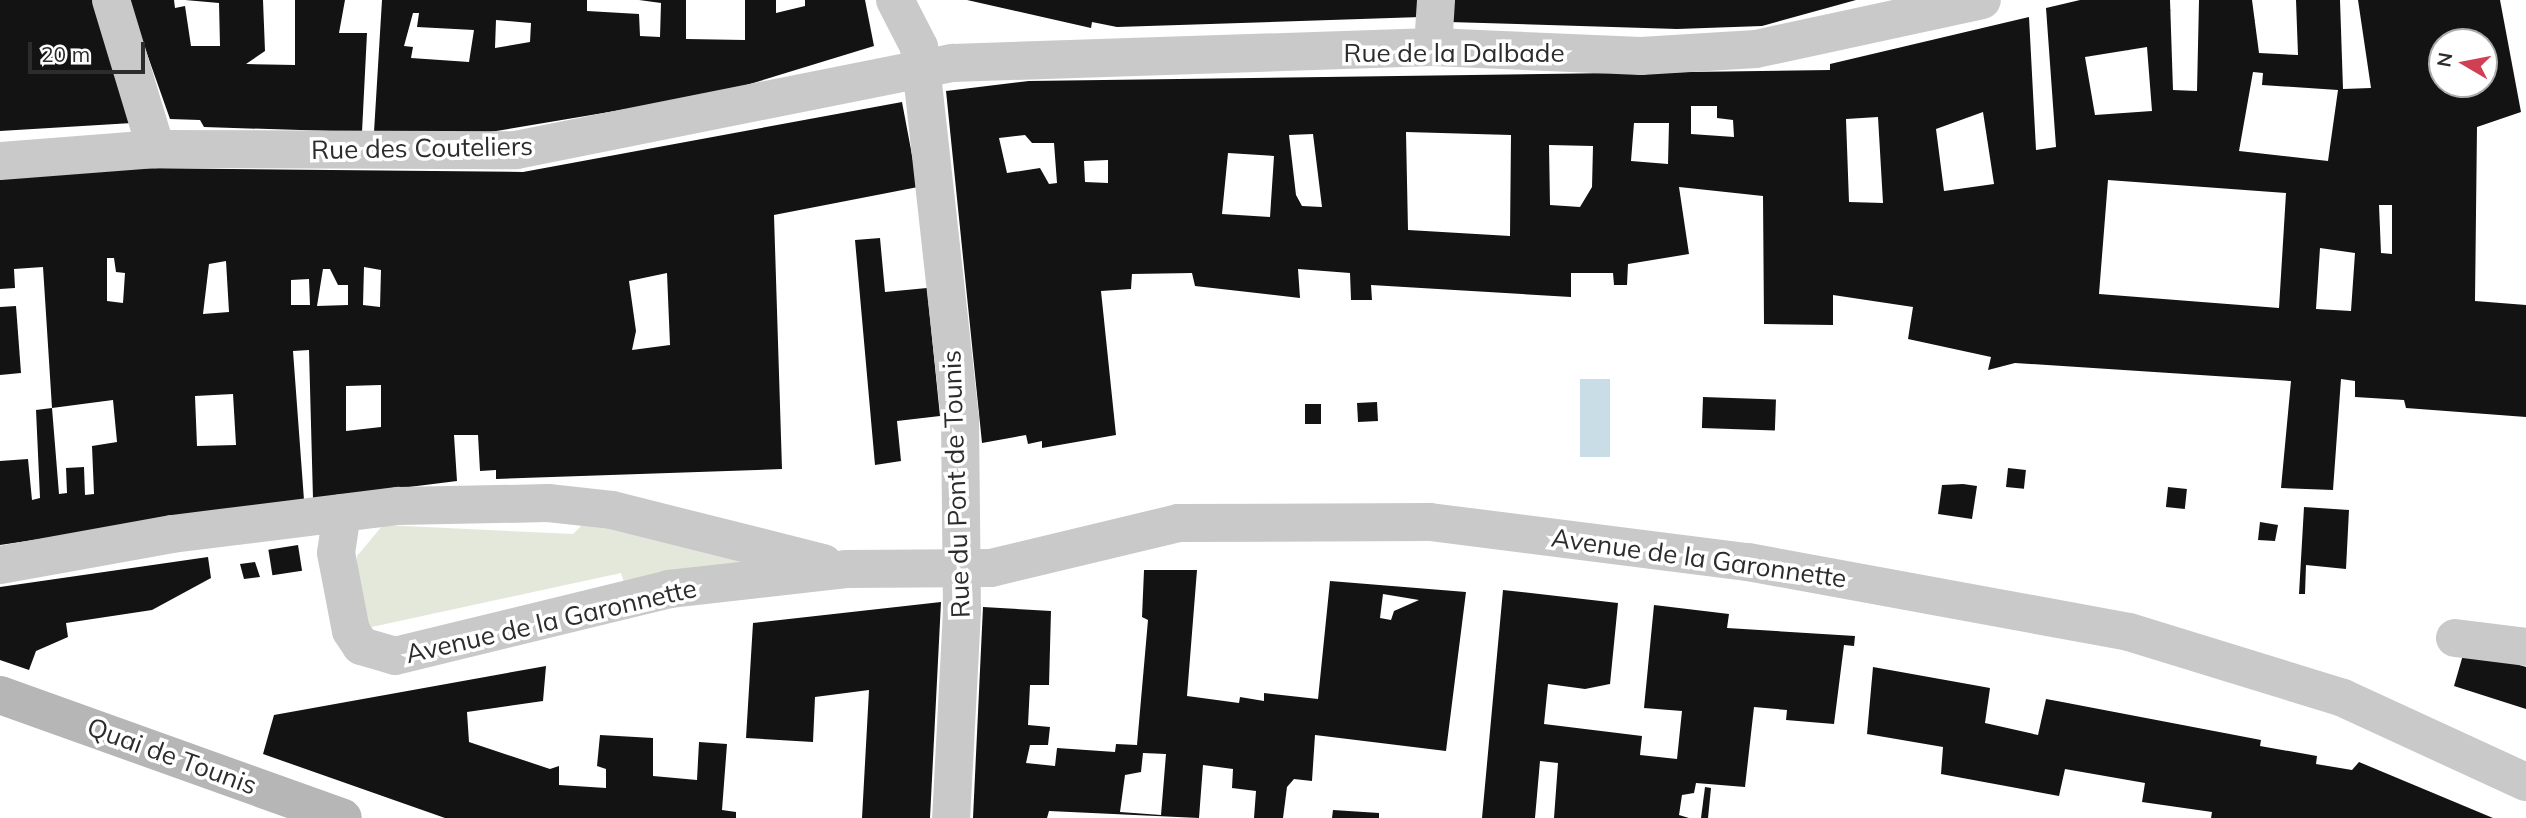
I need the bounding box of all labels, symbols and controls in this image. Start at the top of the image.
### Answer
scale bar [32,28,149,72]
north arrow [2428,28,2498,98]
street label: Rue de la Dalbade [1343,37,1565,69]
text: 20 m [41,41,90,67]
text: N [2431,51,2457,69]
street label: Rue des Couteliers [311,130,533,166]
street label: Rue du Pont de Tounis [936,350,976,618]
street label: Avenue de la Garonnette [1549,522,1849,594]
street label: Avenue de la Garonnette [402,572,700,670]
street label: Quai de Tounis [83,711,261,801]

